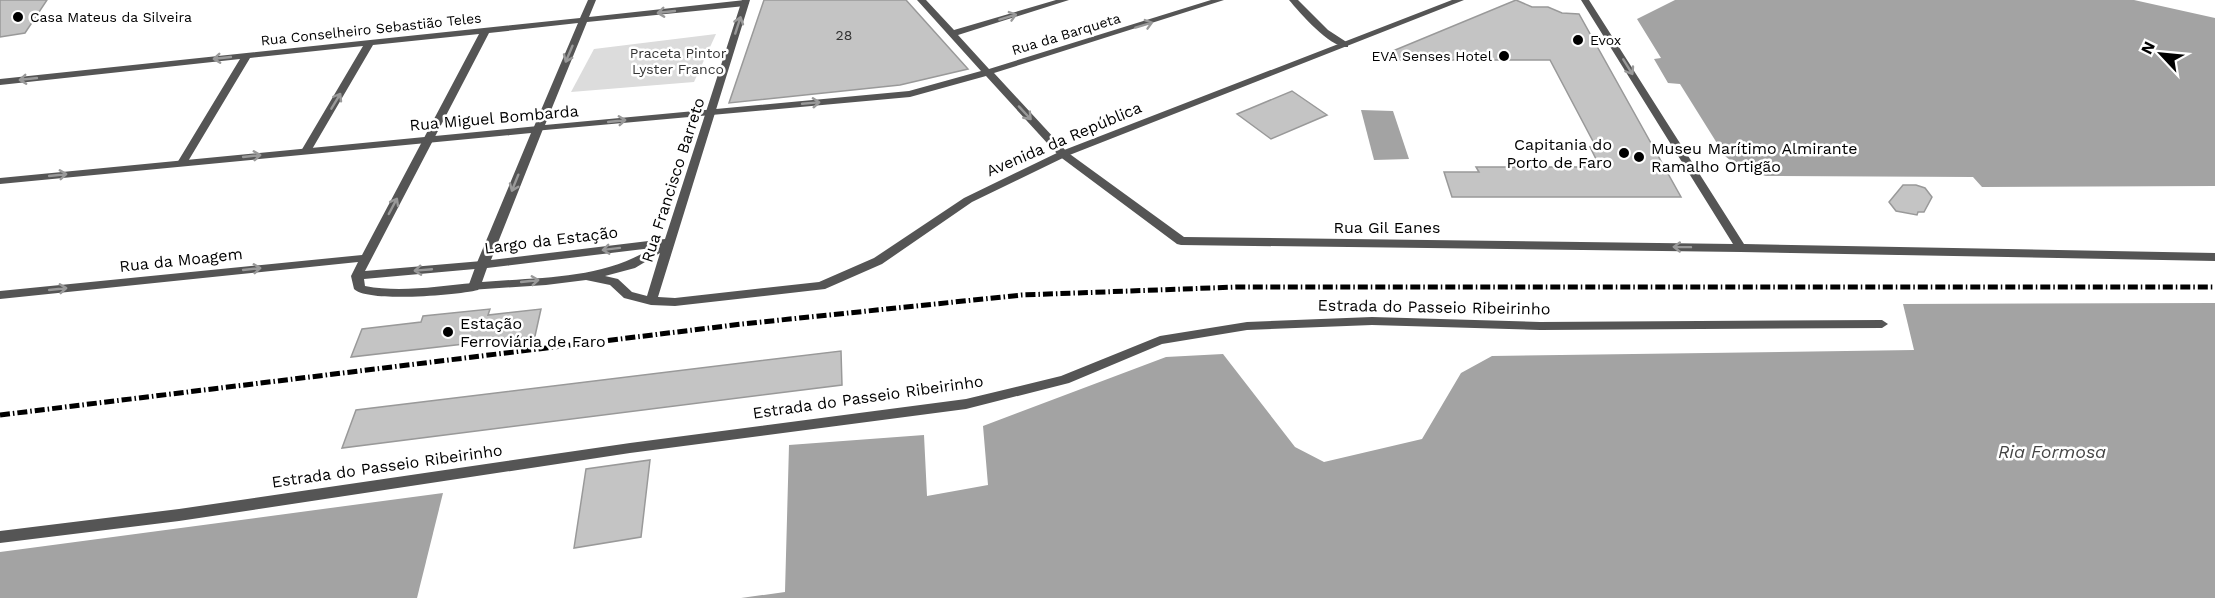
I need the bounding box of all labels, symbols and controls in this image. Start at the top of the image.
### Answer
one-way arrow [657,7,677,18]
place label: Casa Mateus da Silveira [30,9,192,25]
street label: Rua Conselheiro Sebastião Teles [260,9,482,49]
marker: Casa Mateus da Silveira [11,10,25,24]
street label: Rua da Barqueta [1010,10,1122,58]
one-way arrow [998,11,1017,22]
one-way arrow [733,16,744,35]
one-way arrow [1134,19,1153,30]
north arrow [2131,24,2191,84]
house number: 28 [836,27,852,43]
place label: Evox [1590,32,1621,48]
marker: Evox [1571,33,1585,47]
text: N [2137,38,2159,57]
one-way arrow [563,45,574,63]
park label: Praceta Pintor Lyster Franco [630,45,727,77]
place label: EVA Senses Hotel [1371,48,1493,64]
marker: EVA Senses Hotel [1497,49,1511,63]
one-way arrow [212,53,232,64]
one-way arrow [1623,58,1635,75]
one-way arrow [18,74,38,85]
one-way arrow [330,93,342,110]
street label: Rua Francisco Barreto [637,95,709,265]
one-way arrow [800,97,820,108]
street label: Avenida da República [984,98,1144,180]
street label: Rua Miguel Bombarda [409,101,579,135]
one-way arrow [1018,105,1032,120]
one-way arrow [606,115,626,126]
place label: Capitania do Porto de Faro [1506,135,1612,172]
place label: Museu Marítimo Almirante Ramalho Ortigão [1651,139,1857,176]
marker: Capitania do Porto de Faro [1617,146,1631,160]
one-way arrow [242,150,262,161]
marker: Museu Marítimo Almirante Ramalho Ortigão [1632,150,1646,164]
one-way arrow [48,169,68,180]
one-way arrow [509,173,520,192]
one-way arrow [388,198,399,216]
street label: Rua Gil Eanes [1334,218,1440,237]
street label: Largo da Estação [483,222,619,258]
one-way arrow [1673,241,1693,253]
street label: Rua da Moagem [118,244,244,276]
one-way arrow [602,244,622,255]
one-way arrow [242,264,262,275]
one-way arrow [414,265,434,276]
one-way arrow [519,275,539,286]
one-way arrow [48,284,68,295]
street label: Estrada do Passeio Ribeirinho [1317,295,1551,319]
place label: Estação Ferroviária de Faro [460,314,606,351]
marker: Estação Ferroviária de Faro [441,325,455,339]
street label: Estrada do Passeio Ribeirinho [751,371,985,423]
street label: Estrada do Passeio Ribeirinho [270,440,504,492]
water label: Ria Formosa [1998,441,2106,462]

